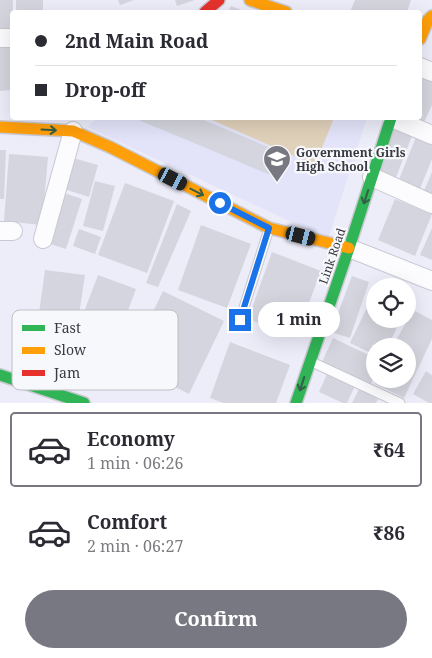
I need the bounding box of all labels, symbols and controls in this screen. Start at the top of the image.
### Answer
text: 2nd Main Road [65,28,208,54]
text: Drop-off [65,77,145,103]
one-way arrow [40,125,56,134]
school or university icon: Government Girls High School [262,144,292,183]
place label: Government Girls High School [296,144,406,175]
car [156,166,189,192]
one-way arrow [189,188,204,197]
one-way arrow [360,189,370,205]
route start [209,192,231,214]
car [284,225,317,247]
street label: Link Road [315,225,350,286]
map controls [366,278,416,388]
button: locate [366,278,416,328]
callout: 1 min [258,302,340,338]
text: 1 min [276,308,322,330]
route end [229,309,251,331]
legend [12,310,178,390]
text: Fast [54,318,81,337]
button: layers [366,338,416,388]
text: Slow [54,340,87,359]
text: Jam [53,363,80,382]
one-way arrow [296,376,306,392]
text: Economy [87,426,175,452]
icon: car [27,427,72,472]
text: ₹64 [373,437,405,463]
text: 1 min · 06:26 [87,452,183,474]
text: Comfort [87,509,167,535]
icon: car [27,510,72,555]
text: ₹86 [373,520,405,546]
text: 2 min · 06:27 [87,535,183,557]
button: Confirm [25,590,407,648]

